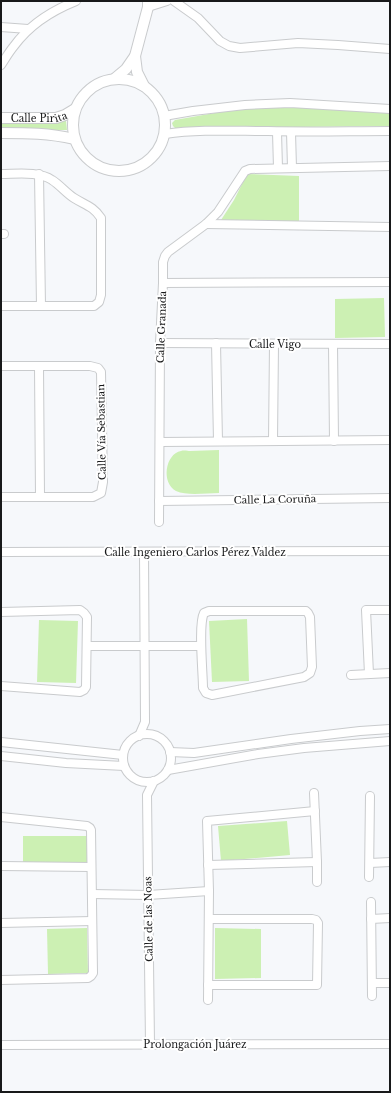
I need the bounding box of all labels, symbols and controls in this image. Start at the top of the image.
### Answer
street label: Calle Pirita [11,109,69,125]
street label: Calle Granada [154,290,169,363]
street label: Calle Vigo [249,338,301,351]
street label: Calle Vía Sebastian [94,384,109,480]
street label: Calle La Coruña [234,492,317,507]
street label: Calle Ingeniero Carlos Pérez Valdez [104,546,286,559]
street label: Calle de las Noas [141,876,156,962]
street label: Prolongación Juárez [143,1038,247,1051]

